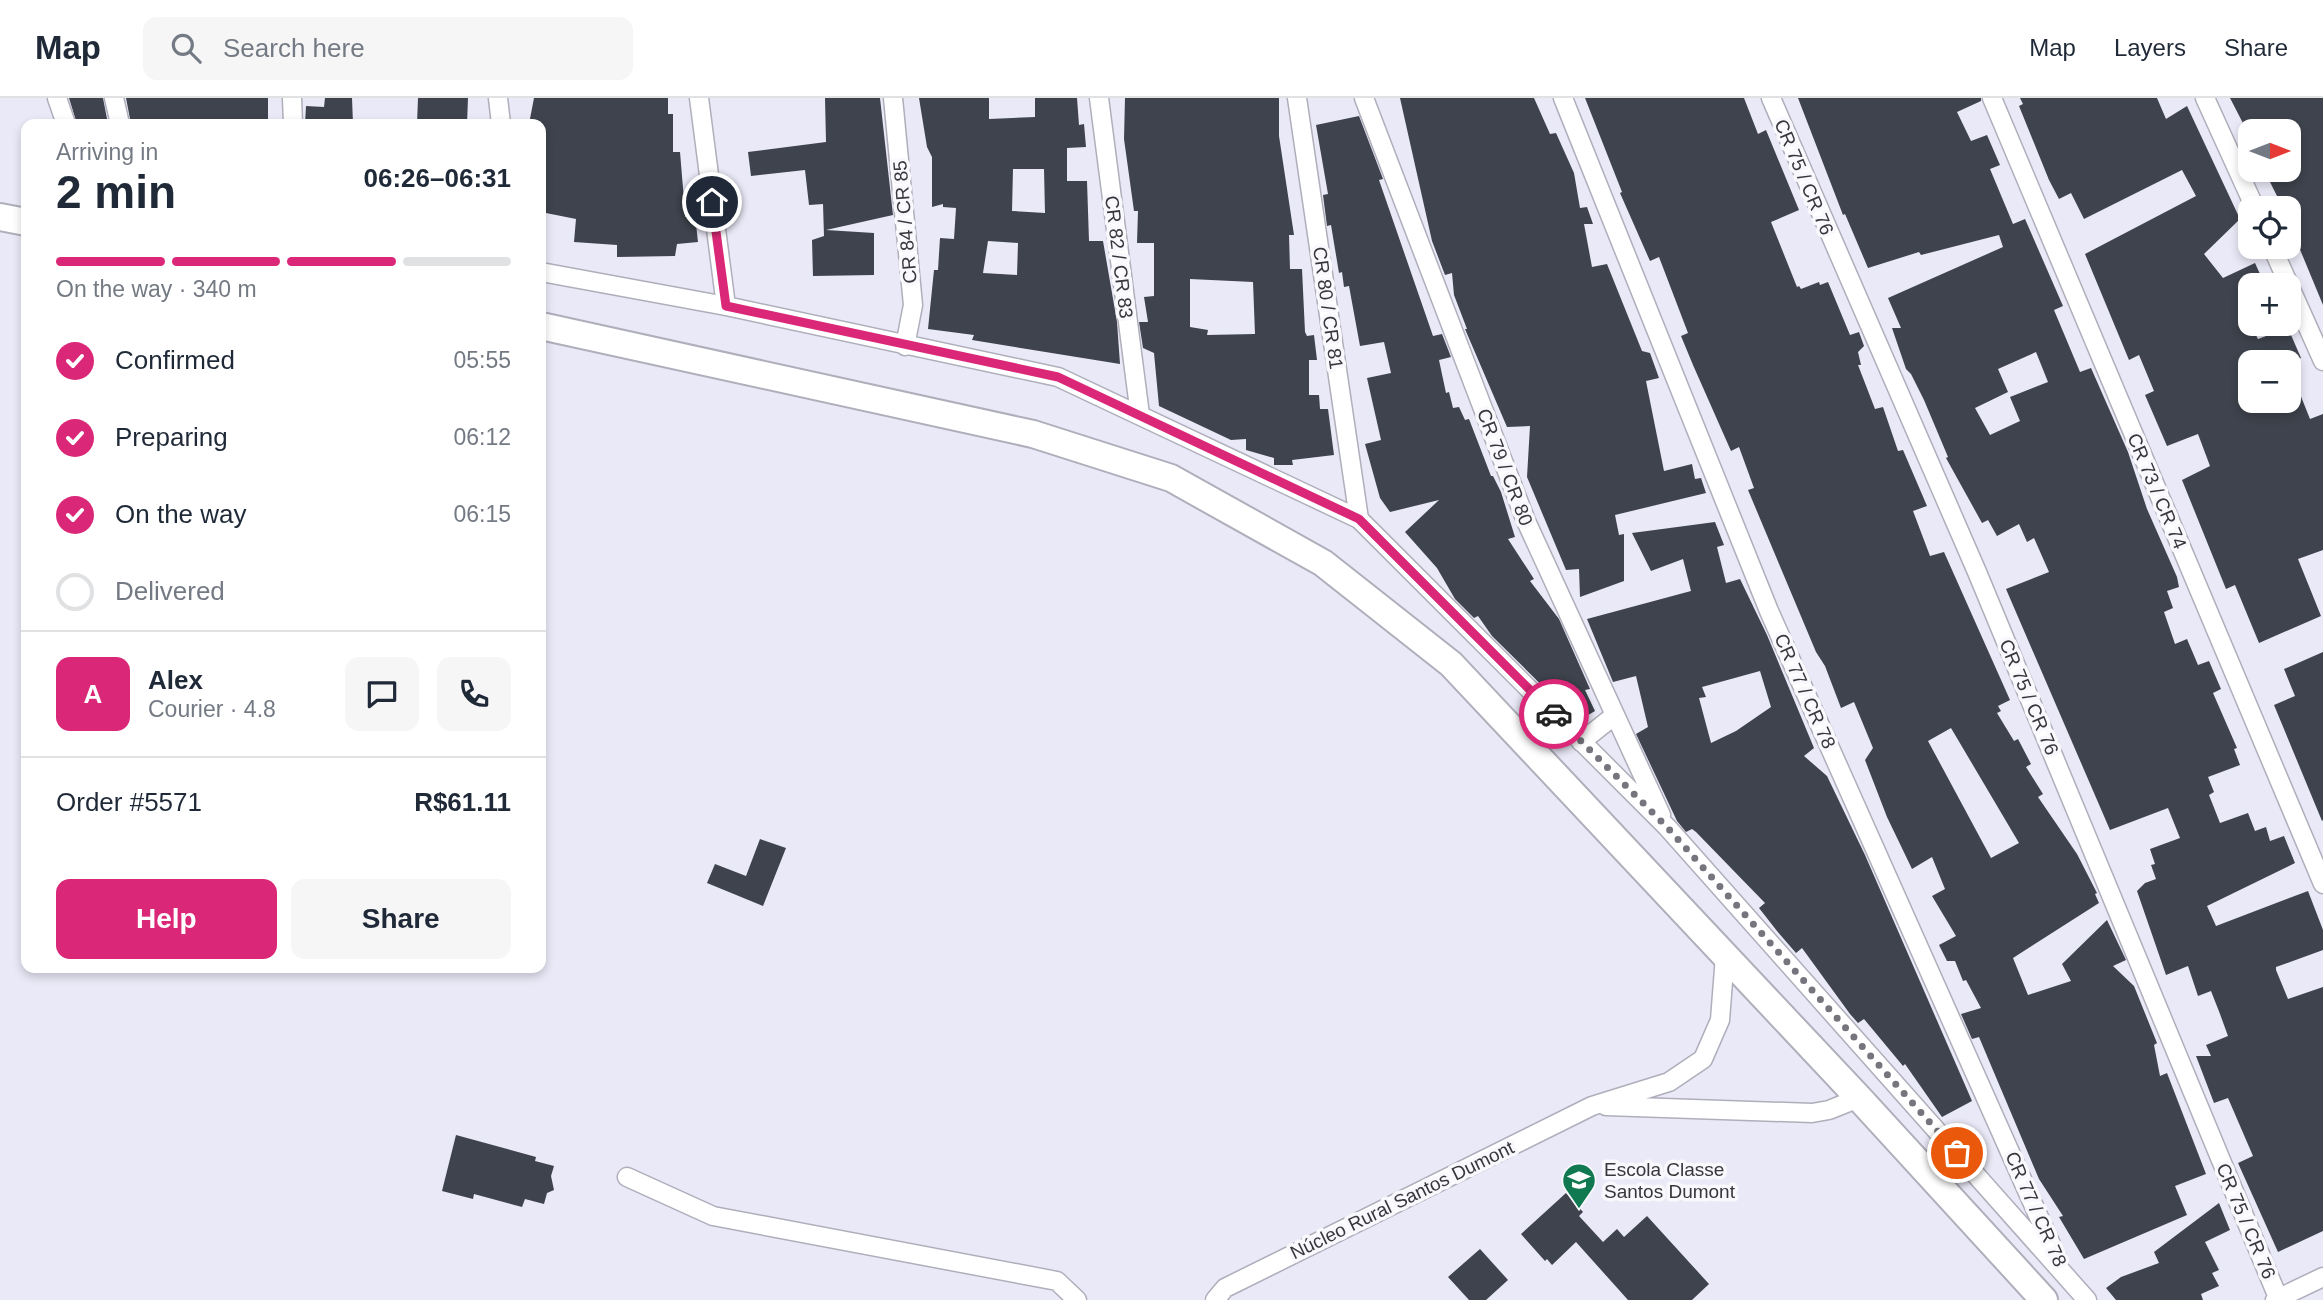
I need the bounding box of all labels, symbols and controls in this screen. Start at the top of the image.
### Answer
search box [143,17,633,80]
text: Map [35,29,101,66]
icon: search [167,29,205,67]
text: Search here [223,33,365,63]
text: Map [2029,34,2076,61]
text: Layers [2114,34,2186,61]
text: Share [2224,34,2288,61]
street label: CR 75 / CR 76 [1770,116,1838,238]
north arrow [2238,119,2301,182]
map controls [2238,119,2301,413]
text: Arriving in [56,139,158,165]
street label: CR 84 / CR 85 [889,160,921,284]
text: 06:26–06:31 [364,163,511,193]
text: 2 min [56,166,176,218]
pin [682,172,742,232]
icon: home [693,183,731,221]
street label: CR 82 / CR 83 [1101,194,1137,320]
button: locate [2238,196,2301,259]
street label: CR 80 / CR 81 [1309,245,1347,371]
button: + [2238,273,2301,336]
text: On the way · 340 m [56,276,257,302]
icon: check [56,342,94,380]
text: Confirmed [115,345,235,375]
text: 05:55 [453,347,511,373]
button: − [2238,350,2301,413]
street label: CR 79 / CR 80 [1473,406,1537,528]
icon: check [56,419,94,457]
text: Preparing [115,422,228,452]
text: 06:12 [453,424,511,450]
street label: CR 73 / CR 74 [2123,430,2191,552]
icon: check [56,496,94,534]
text: On the way [115,499,247,529]
text: 06:15 [453,501,511,527]
text: Delivered [115,576,225,606]
street label: CR 77 / CR 78 [1770,630,1840,752]
street label: CR 75 / CR 76 [1995,636,2063,758]
button: chat [345,657,419,731]
button: phone [437,657,511,731]
text: Alex [148,665,203,695]
text: A [84,679,102,709]
courier [1519,679,1589,749]
icon: car [1535,695,1573,733]
text: Courier · 4.8 [148,696,276,722]
text: Order #5571 [56,787,202,817]
text: R$61.11 [414,787,511,817]
button: Help [56,879,277,959]
button: Share [291,879,511,959]
pin [1927,1123,1987,1183]
icon: bag [1938,1134,1976,1172]
street label: Núcleo Rural Santos Dumont [1287,1136,1518,1263]
street label: CR 77 / CR 78 [2001,1148,2071,1270]
place label: Escola Classe Santos Dumont [1604,1159,1736,1202]
street label: CR 75 / CR 76 [2212,1160,2280,1282]
school or university icon: Escola Classe Santos Dumont [1560,1161,1598,1210]

